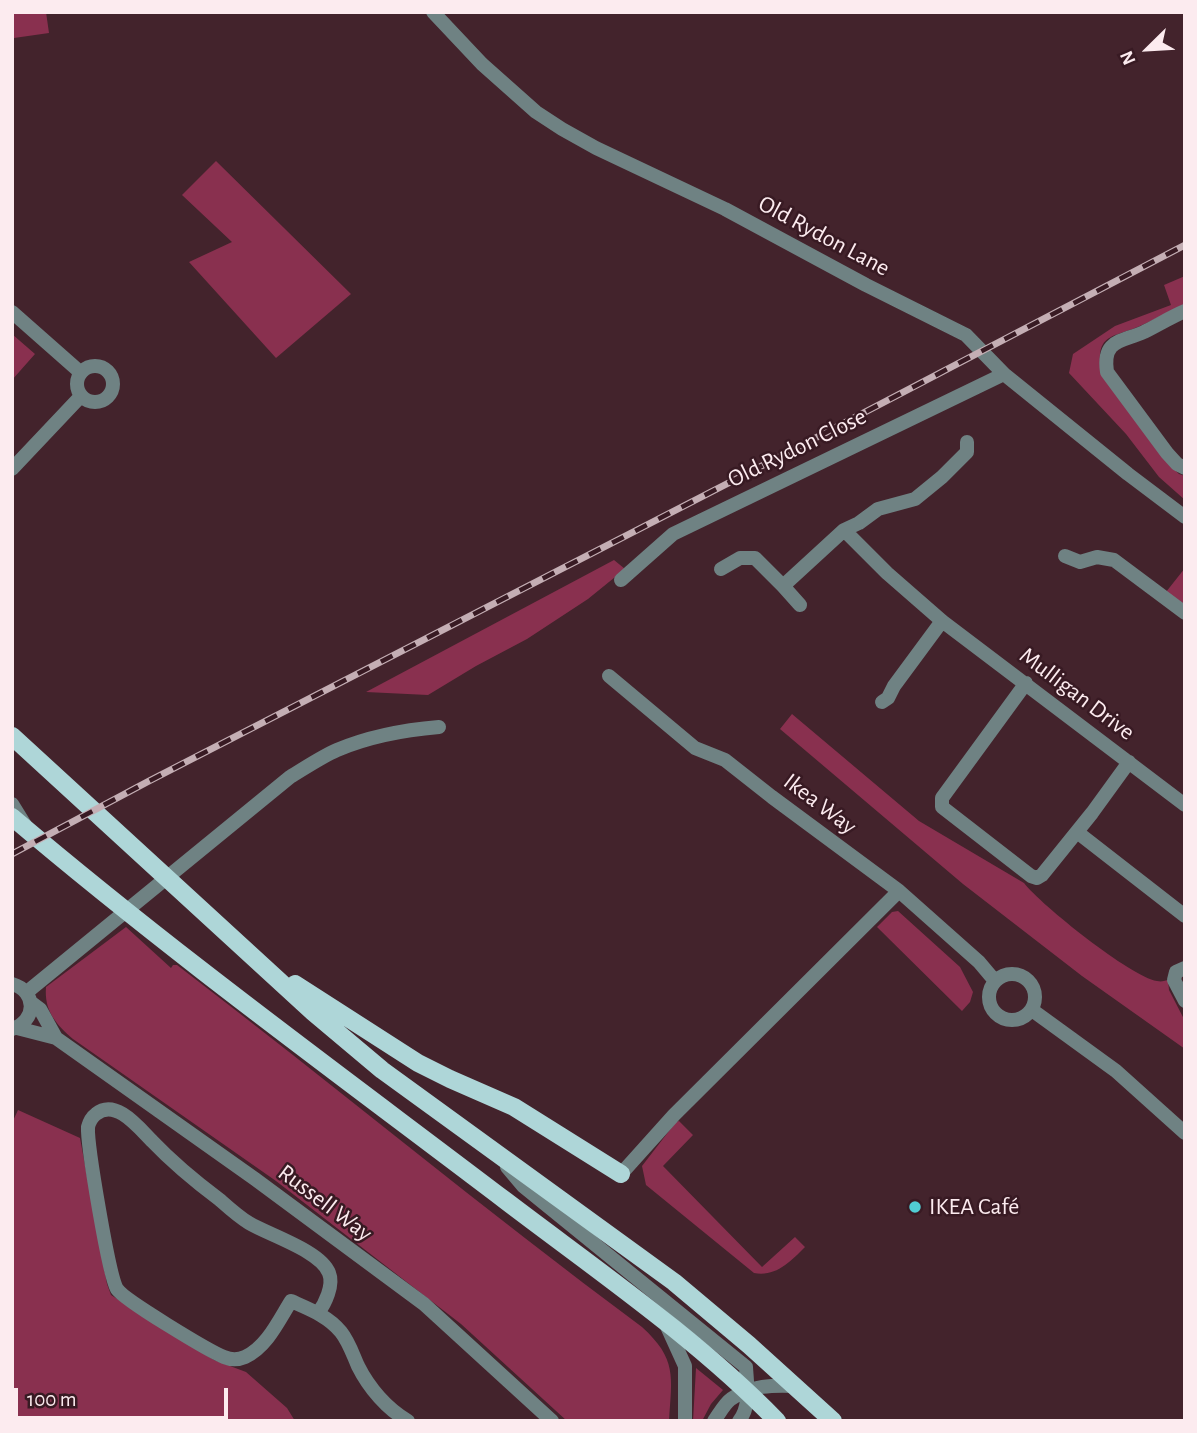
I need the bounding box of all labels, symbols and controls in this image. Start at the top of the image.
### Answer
north arrow [1113,14,1183,84]
text: N [1117,48,1140,68]
street label: Old Rydon Lane [753,189,895,283]
street label: Old Rydon Close [723,402,871,494]
street label: Mulligan Drive [1014,641,1140,747]
street label: Ikea Way [778,767,862,841]
street label: Russell Way [272,1158,378,1248]
place label: IKEA Café [929,1193,1019,1221]
marker: IKEA Café [907,1199,923,1215]
scale bar [18,1374,231,1418]
text: 100 m [27,1389,77,1410]

